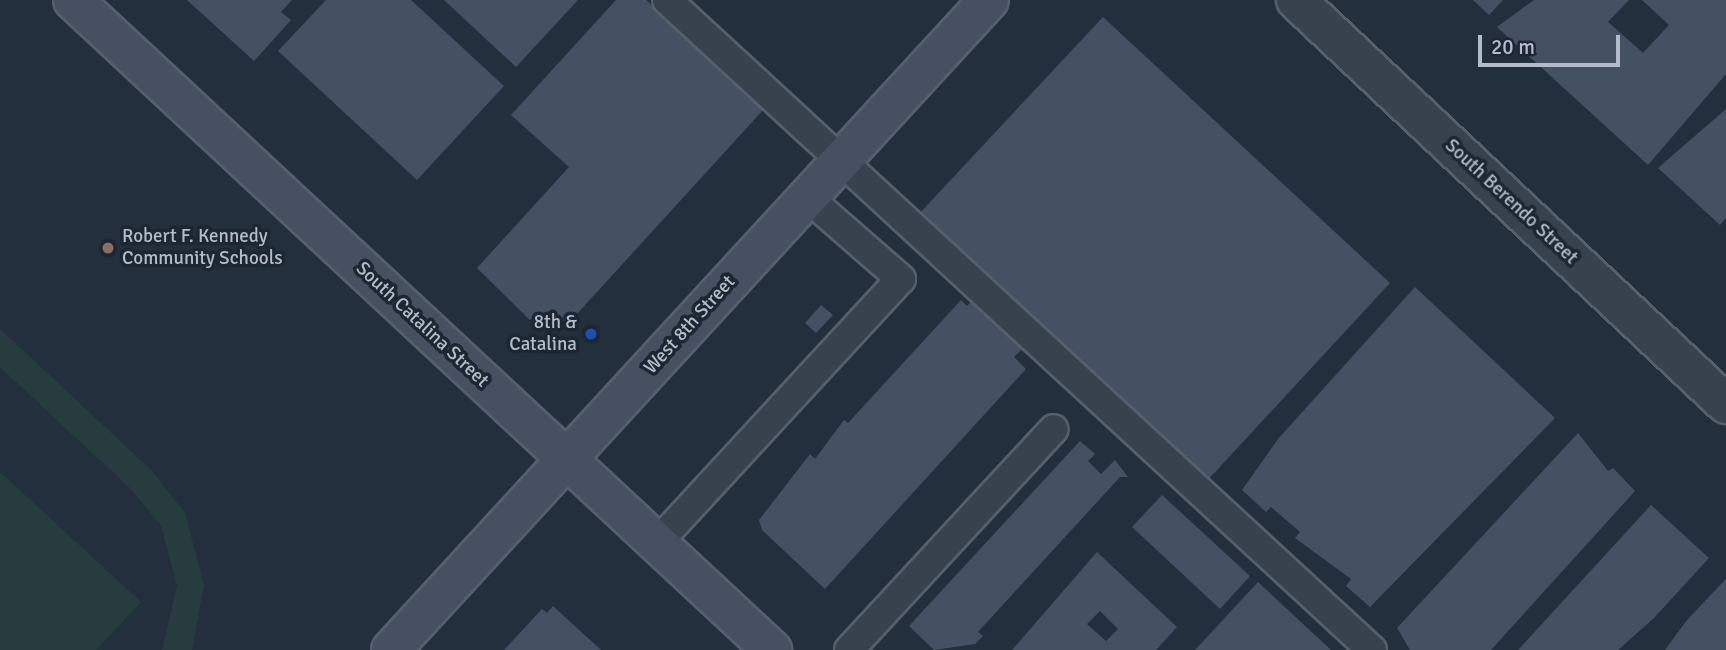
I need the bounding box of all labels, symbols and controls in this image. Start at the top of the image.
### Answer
scale bar [1481,21,1623,65]
text: 20 m [1491,34,1535,60]
street label: South Berendo Street [1440,135,1582,269]
place label: Robert F. Kennedy Community Schools [122,226,283,270]
marker: Robert F. Kennedy Community Schools [100,240,116,256]
street label: South Catalina Street [351,258,493,392]
street label: West 8th Street [640,271,740,379]
place label: 8th & Catalina [509,312,577,356]
marker: 8th & Catalina [583,326,599,342]

